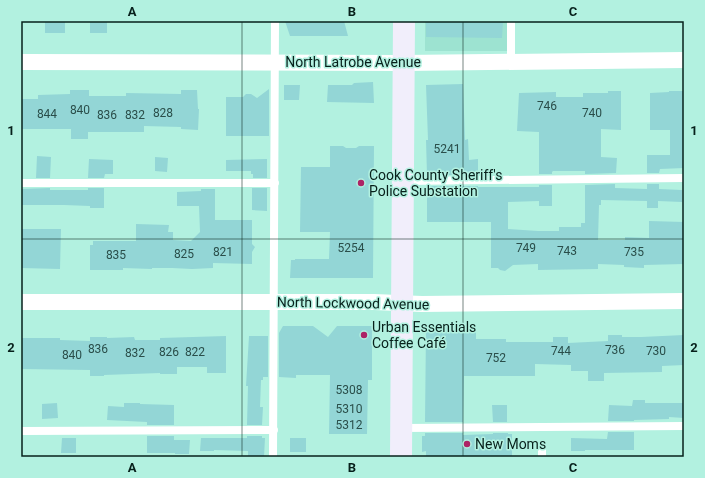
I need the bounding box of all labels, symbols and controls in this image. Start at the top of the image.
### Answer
text: A [128,4,137,19]
text: B [348,4,356,19]
text: C [569,4,578,19]
street label: North Latrobe Avenue [285,54,421,70]
house number: 746 [537,99,557,113]
house number: 840 [70,103,90,117]
house number: 828 [153,106,173,120]
house number: 740 [582,106,602,120]
house number: 844 [37,107,57,121]
house number: 836 [97,108,117,122]
house number: 832 [125,108,145,122]
text: 1 [7,123,15,138]
text: 1 [690,123,698,138]
house number: 5241 [434,142,460,156]
place label: Cook County Sheriff's Police Substation [369,167,502,199]
marker: Cook County Sheriff's Police Substation [356,178,366,188]
house number: 5254 [338,241,365,255]
house number: 749 [516,241,536,255]
house number: 743 [557,244,577,258]
house number: 821 [213,245,233,259]
house number: 735 [624,245,644,259]
house number: 825 [174,247,194,261]
house number: 835 [106,248,126,262]
street label: North Lockwood Avenue [277,294,429,312]
place label: Urban Essentials Coffee Café [372,319,476,351]
marker: Urban Essentials Coffee Café [359,330,369,340]
text: 2 [7,340,15,355]
text: 2 [690,340,698,355]
house number: 836 [88,342,108,356]
house number: 736 [605,343,625,357]
house number: 744 [551,344,571,358]
house number: 730 [646,344,666,358]
house number: 826 [159,345,179,359]
house number: 822 [185,345,205,359]
house number: 832 [125,346,145,360]
house number: 840 [62,348,82,362]
house number: 752 [486,351,506,365]
house number: 5308 [336,383,363,397]
house number: 5310 [336,402,363,416]
house number: 5312 [336,418,363,432]
place label: New Moms [475,436,546,452]
marker: New Moms [462,439,472,449]
text: A [128,460,137,475]
text: B [348,460,356,475]
text: C [569,460,578,475]

